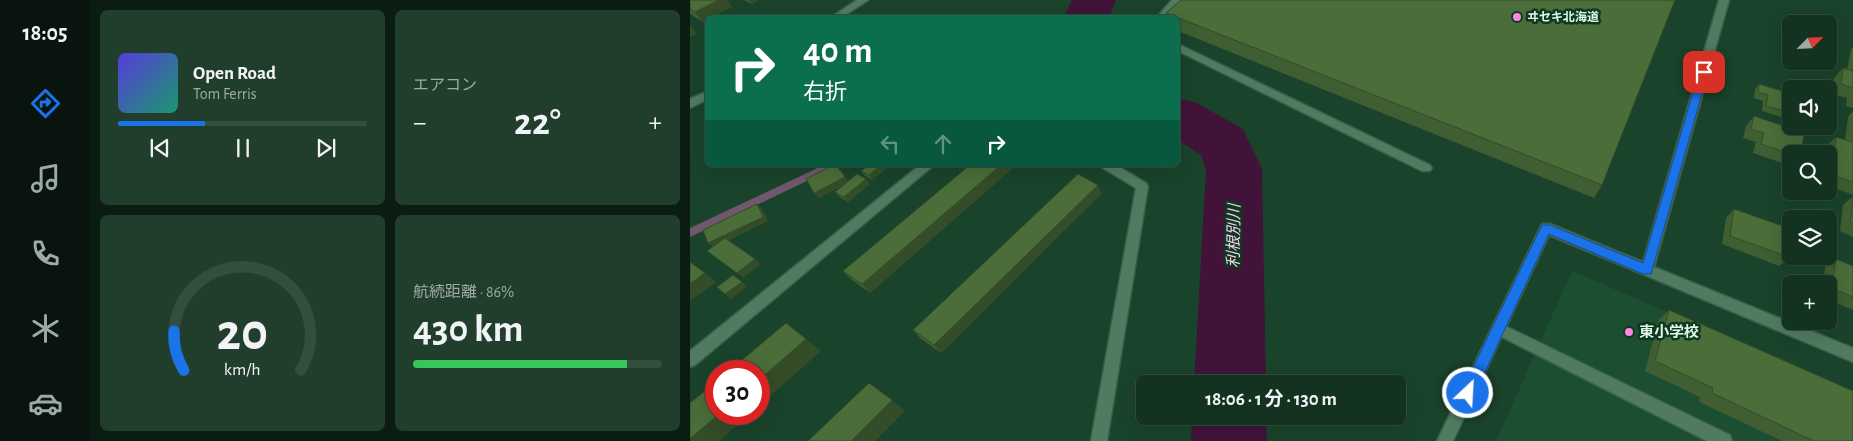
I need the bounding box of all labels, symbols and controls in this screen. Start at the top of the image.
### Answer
place label: ヰセキ北海道 [1527,10,1599,23]
marker: ヰセキ北海道 [1511,11,1523,23]
north arrow [1782,15,1838,70]
map controls [1782,15,1837,330]
text: 18:05 [23,22,67,44]
text: 40 m [803,34,872,69]
icon: right [720,35,785,100]
pin [1683,51,1725,93]
icon: arrive [1690,58,1718,86]
text: Open Road [193,64,276,83]
text: エアコン [413,77,477,93]
button: sound [1782,80,1837,135]
text: 右折 [803,81,847,103]
icon: directions [28,86,63,121]
text: Tom Ferris [193,86,257,102]
text: 22° [514,104,561,142]
text: − [413,109,426,137]
text: + [649,109,662,137]
icon: left [876,130,904,158]
icon: ahead [929,130,957,158]
icon: right [982,130,1010,158]
icon: previous [146,134,174,162]
icon: pause [229,134,257,162]
icon: next [312,134,340,162]
button: search [1782,145,1837,200]
icon: music [28,161,63,196]
water label: 利根別川 [1224,202,1243,268]
button: layers [1782,210,1837,265]
icon: phone [28,236,63,271]
button: + [1782,275,1837,330]
text: 航続距離 · 86% [413,284,514,300]
text: 20 [217,307,268,359]
icon: climate [28,311,63,346]
text: 430 km [413,311,524,349]
place label: 東小学校 [1639,324,1699,340]
marker: 東小学校 [1623,326,1635,338]
speed limit sign: 30 [705,360,770,425]
text: km/h [224,361,261,379]
position arrow [1441,366,1493,418]
icon: car [28,386,63,421]
text: 18:06 · 1 分 · 130 m [1205,390,1337,409]

